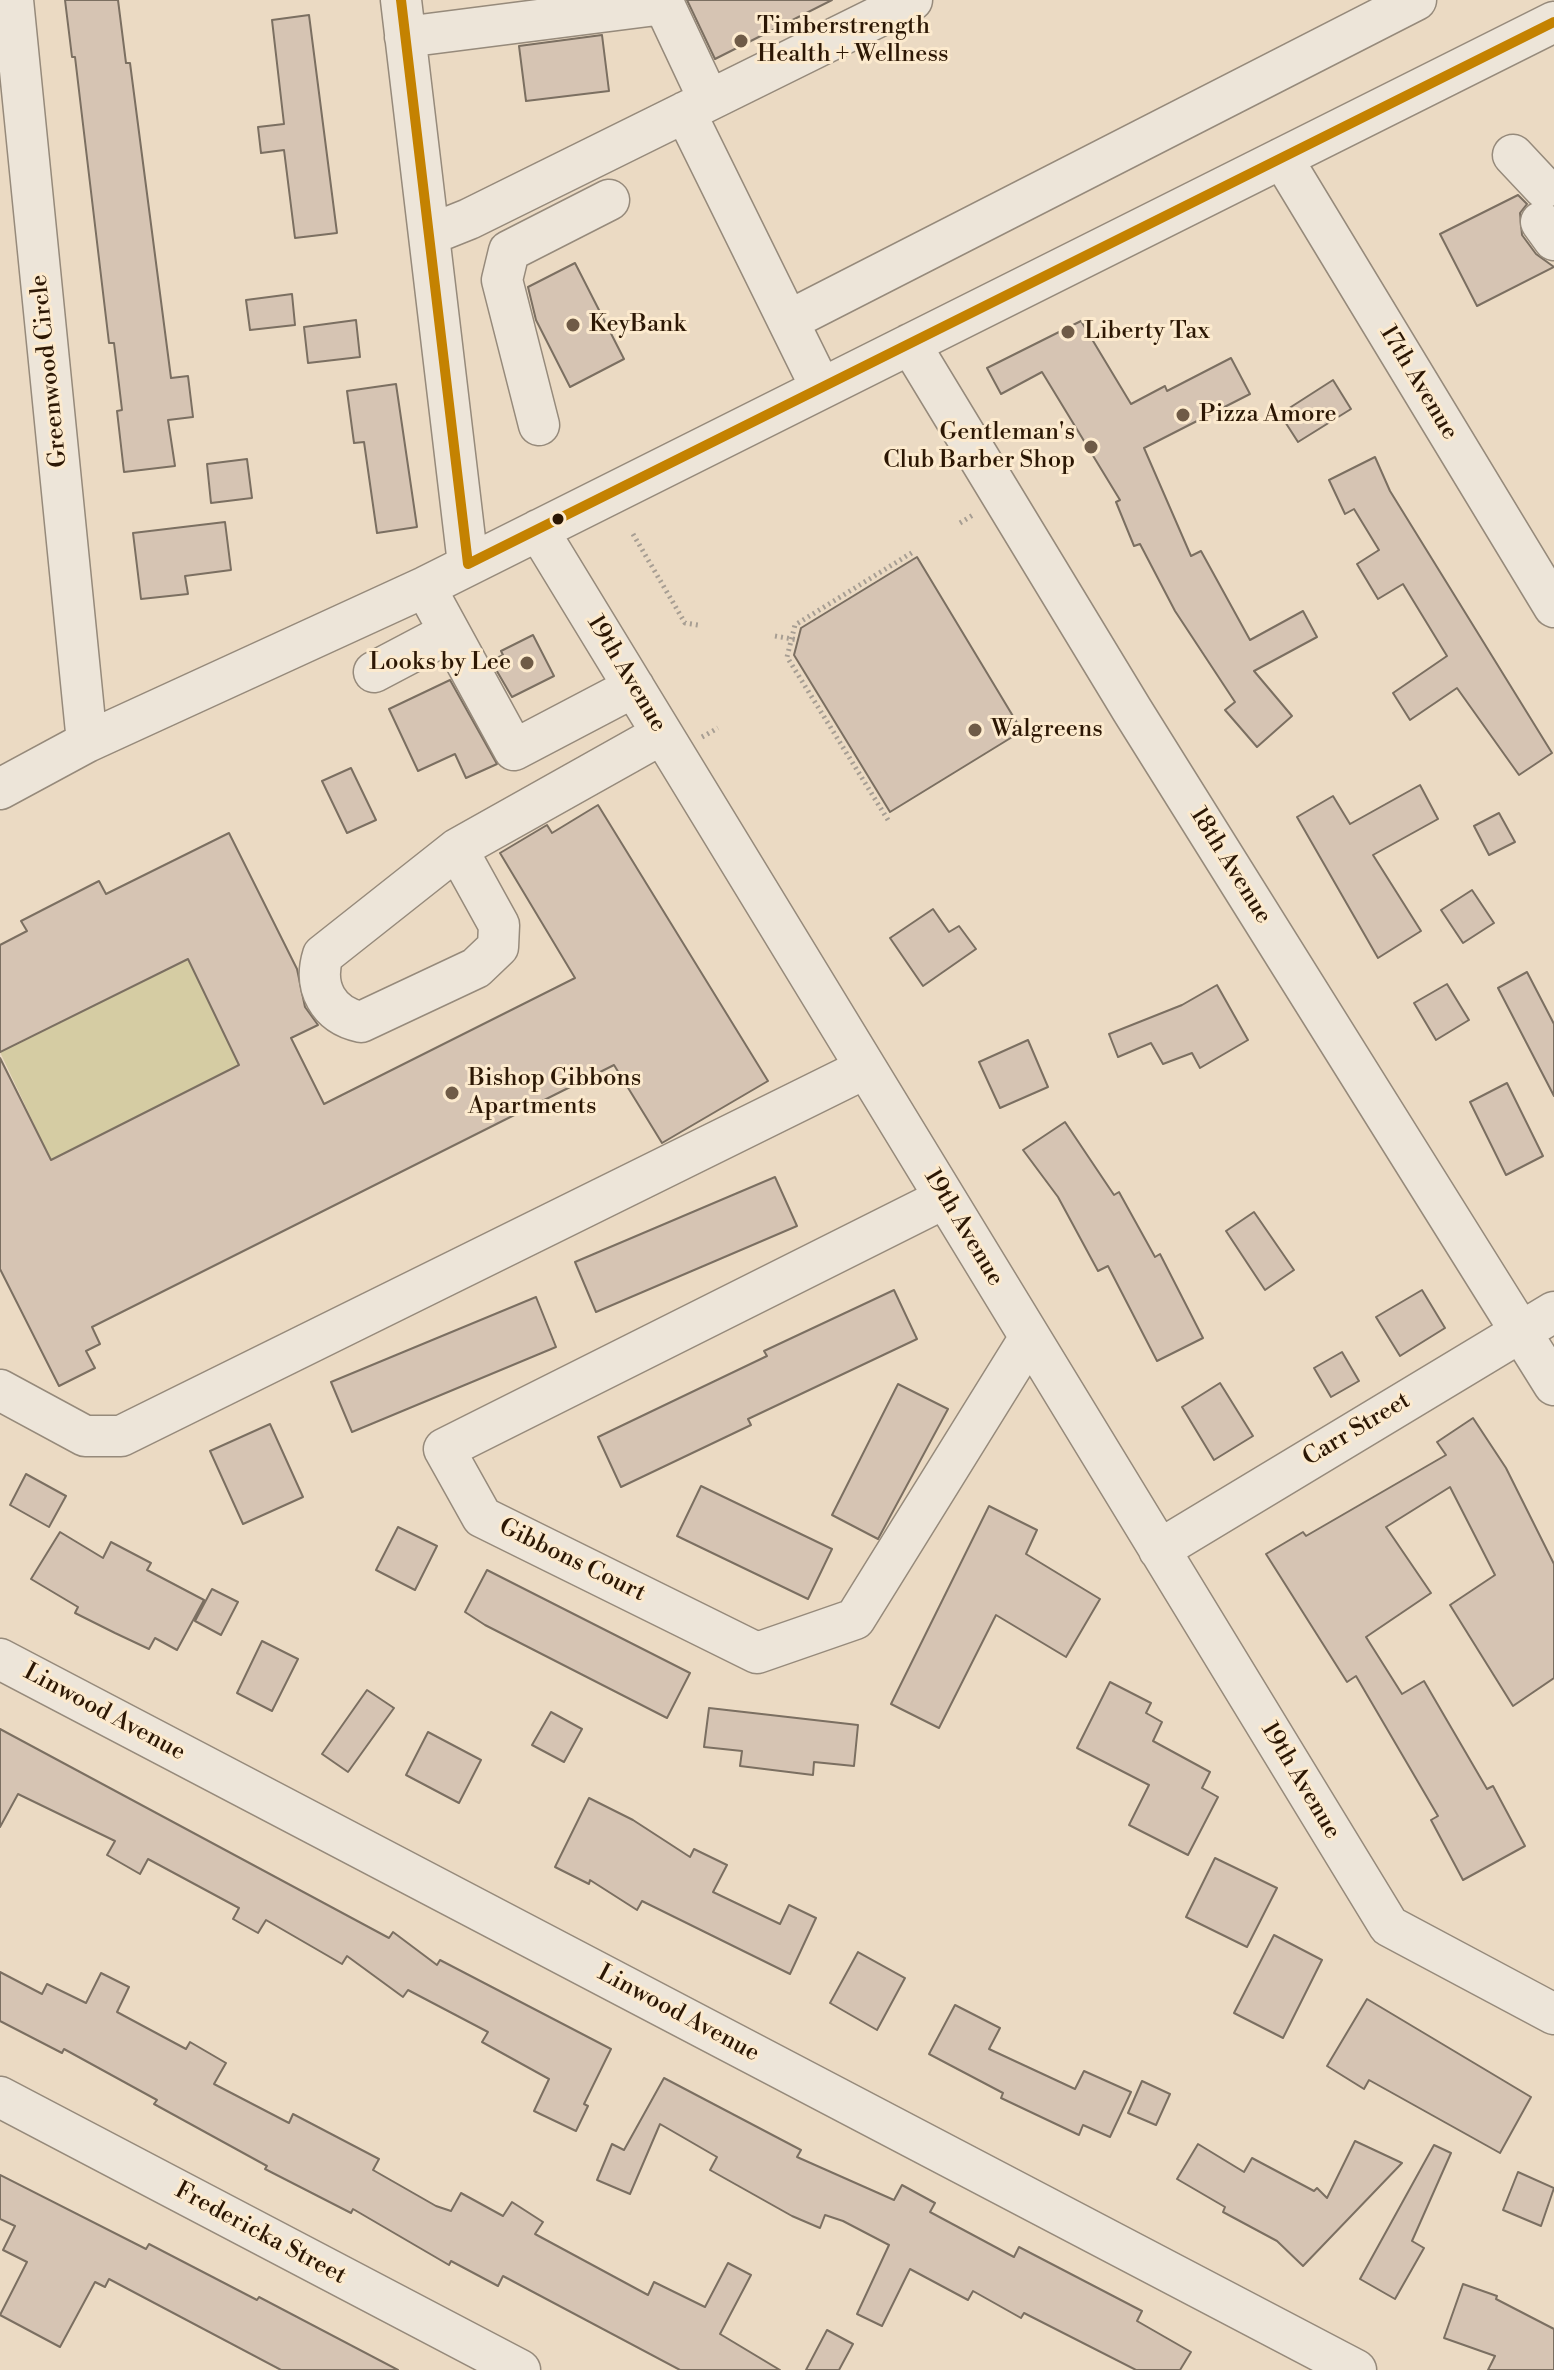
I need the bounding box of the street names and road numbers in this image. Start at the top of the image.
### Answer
street label: Greenwood Circle [26,273,74,469]
street label: 17th Avenue [1373,321,1463,445]
street label: 19th Avenue [580,610,672,738]
street label: 18th Avenue [1183,803,1277,929]
street label: 19th Avenue [917,1164,1009,1292]
street label: Carr Street [1298,1387,1416,1473]
street label: Gibbons Court [494,1513,650,1609]
street label: Linwood Avenue [18,1658,190,1768]
street label: 19th Avenue [1254,1717,1346,1845]
street label: Linwood Avenue [592,1959,764,2069]
street label: Fredericka Street [169,2177,351,2291]

